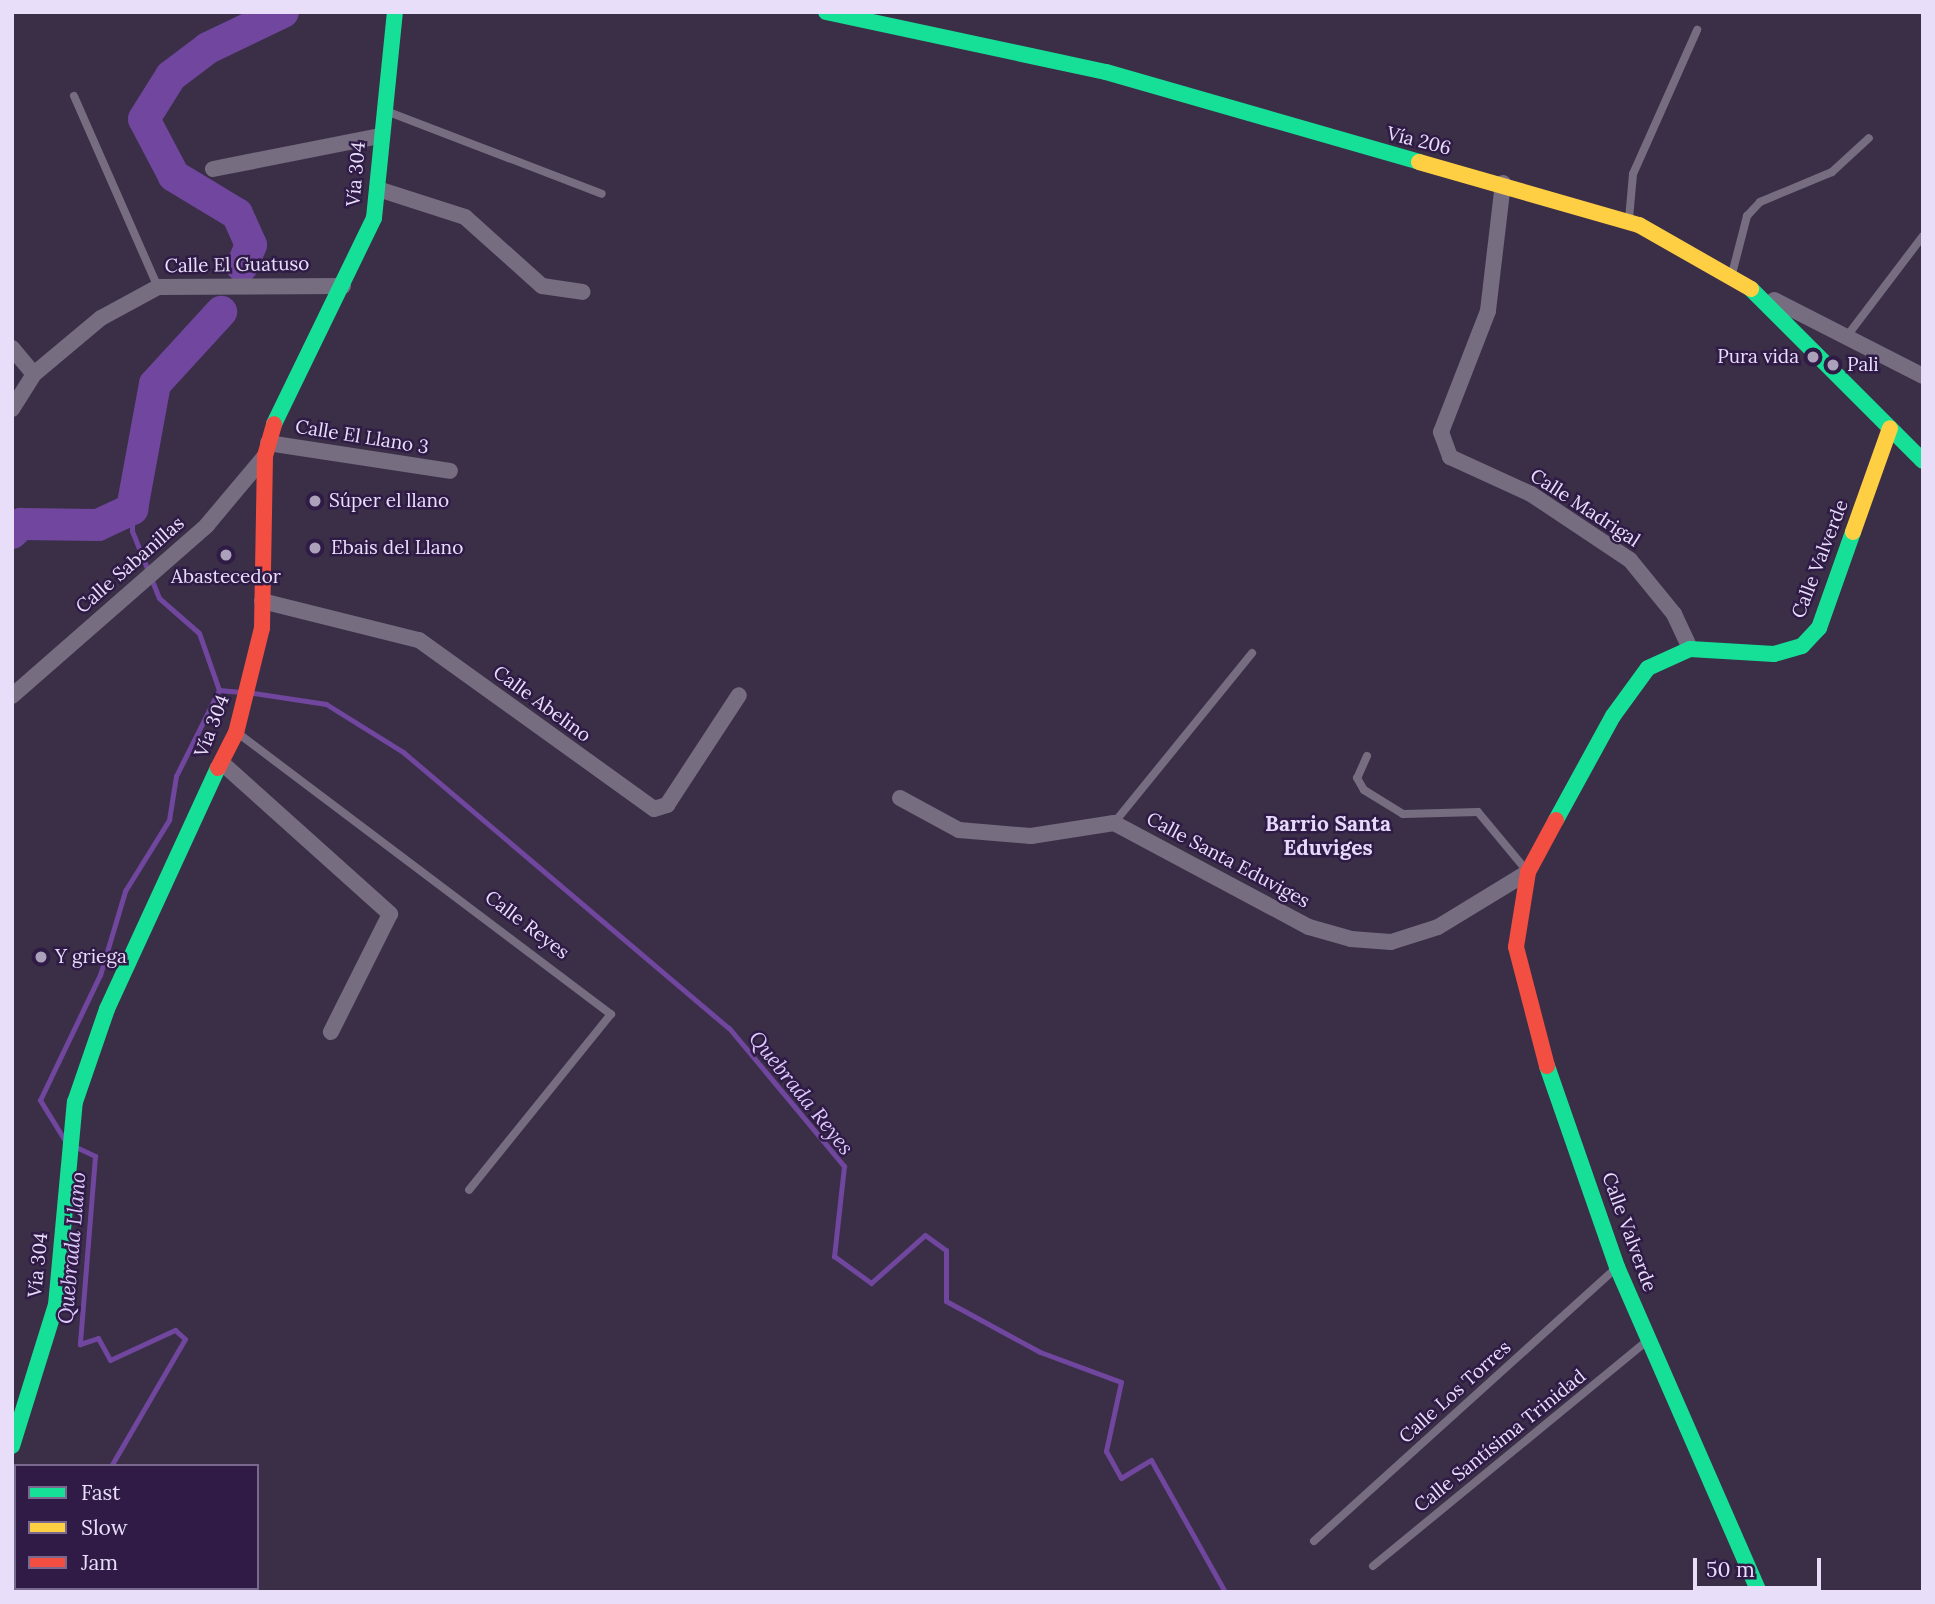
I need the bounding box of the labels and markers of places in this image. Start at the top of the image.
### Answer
place label: Pura vida [1717,346,1799,368]
marker: Pura vida [1805,349,1821,365]
place label: Pali [1847,354,1879,376]
marker: Pali [1825,357,1841,373]
place label: Súper el llano [329,490,449,512]
marker: Súper el llano [307,493,323,509]
place label: Ebais del Llano [331,537,463,559]
marker: Ebais del Llano [305,538,325,558]
marker: Abastecedor [218,547,234,563]
place label: Abastecedor [171,566,281,588]
place label: Y griega [55,946,127,968]
marker: Y griega [33,949,49,965]

